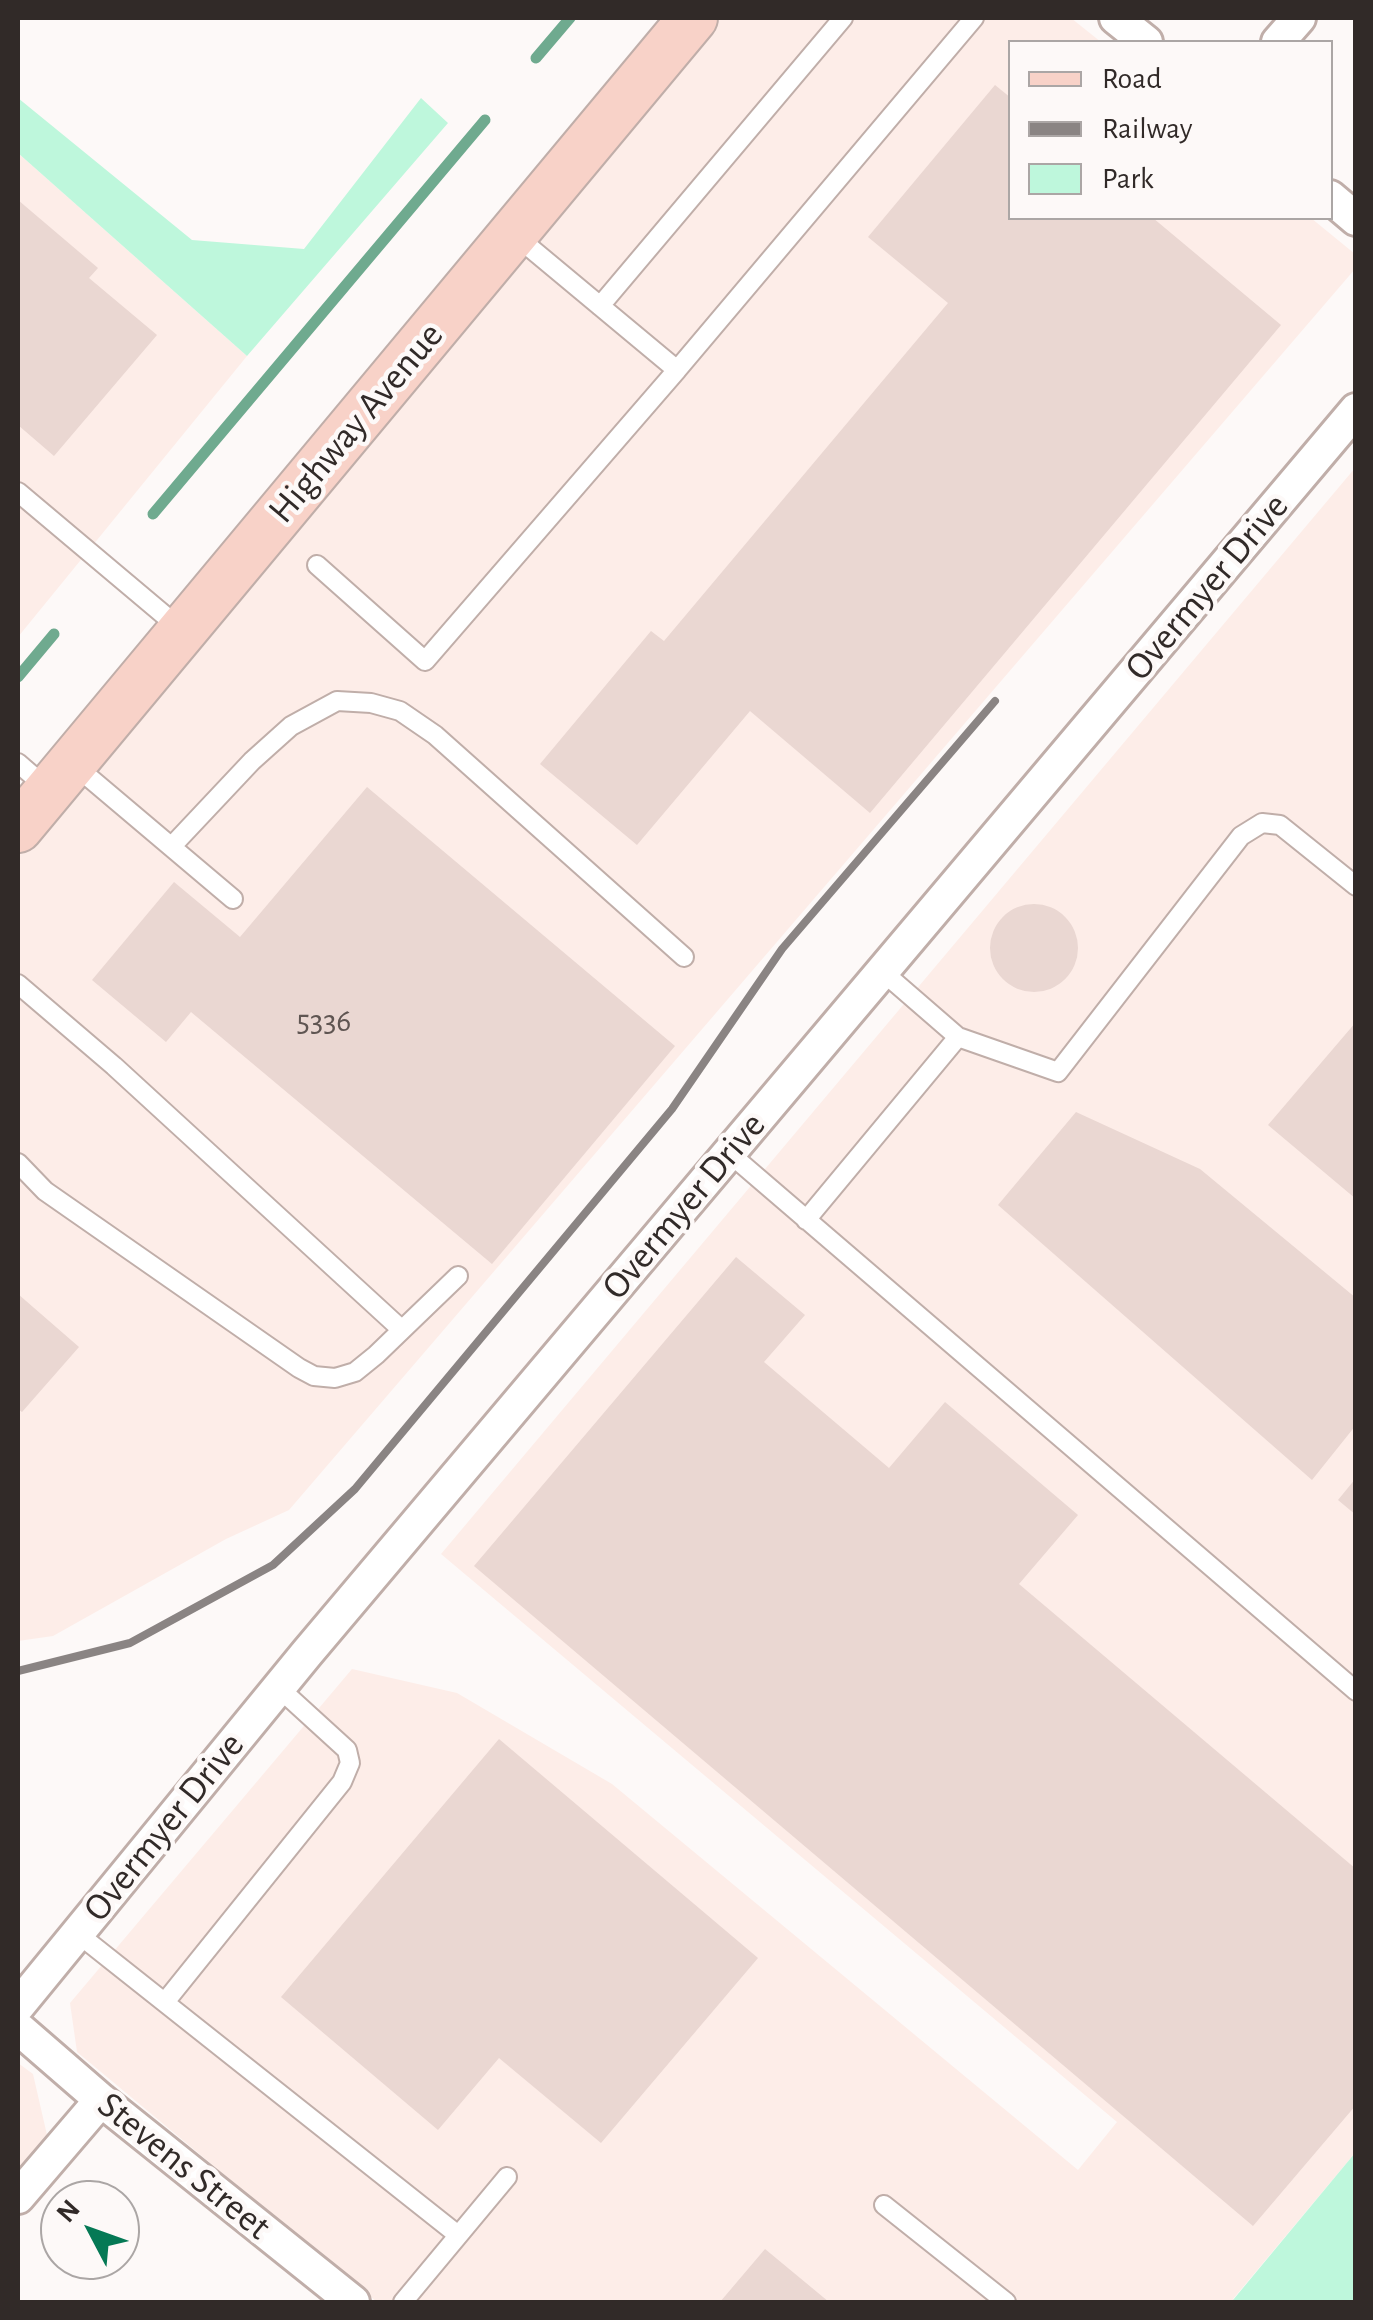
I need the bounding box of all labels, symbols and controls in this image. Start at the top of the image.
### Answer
legend [1008,40,1333,220]
text: Road [1102,64,1162,94]
text: Railway [1102,114,1193,144]
text: Park [1102,164,1154,194]
street label: Highway Avenue [259,313,453,533]
street label: Overmyer Drive [1116,484,1298,690]
house number: 5336 [297,1002,351,1040]
street label: Overmyer Drive [593,1103,775,1309]
street label: Overmyer Drive [74,1723,254,1931]
street label: Stevens Street [88,2082,280,2250]
north arrow [40,2180,140,2280]
text: N [52,2195,86,2228]

